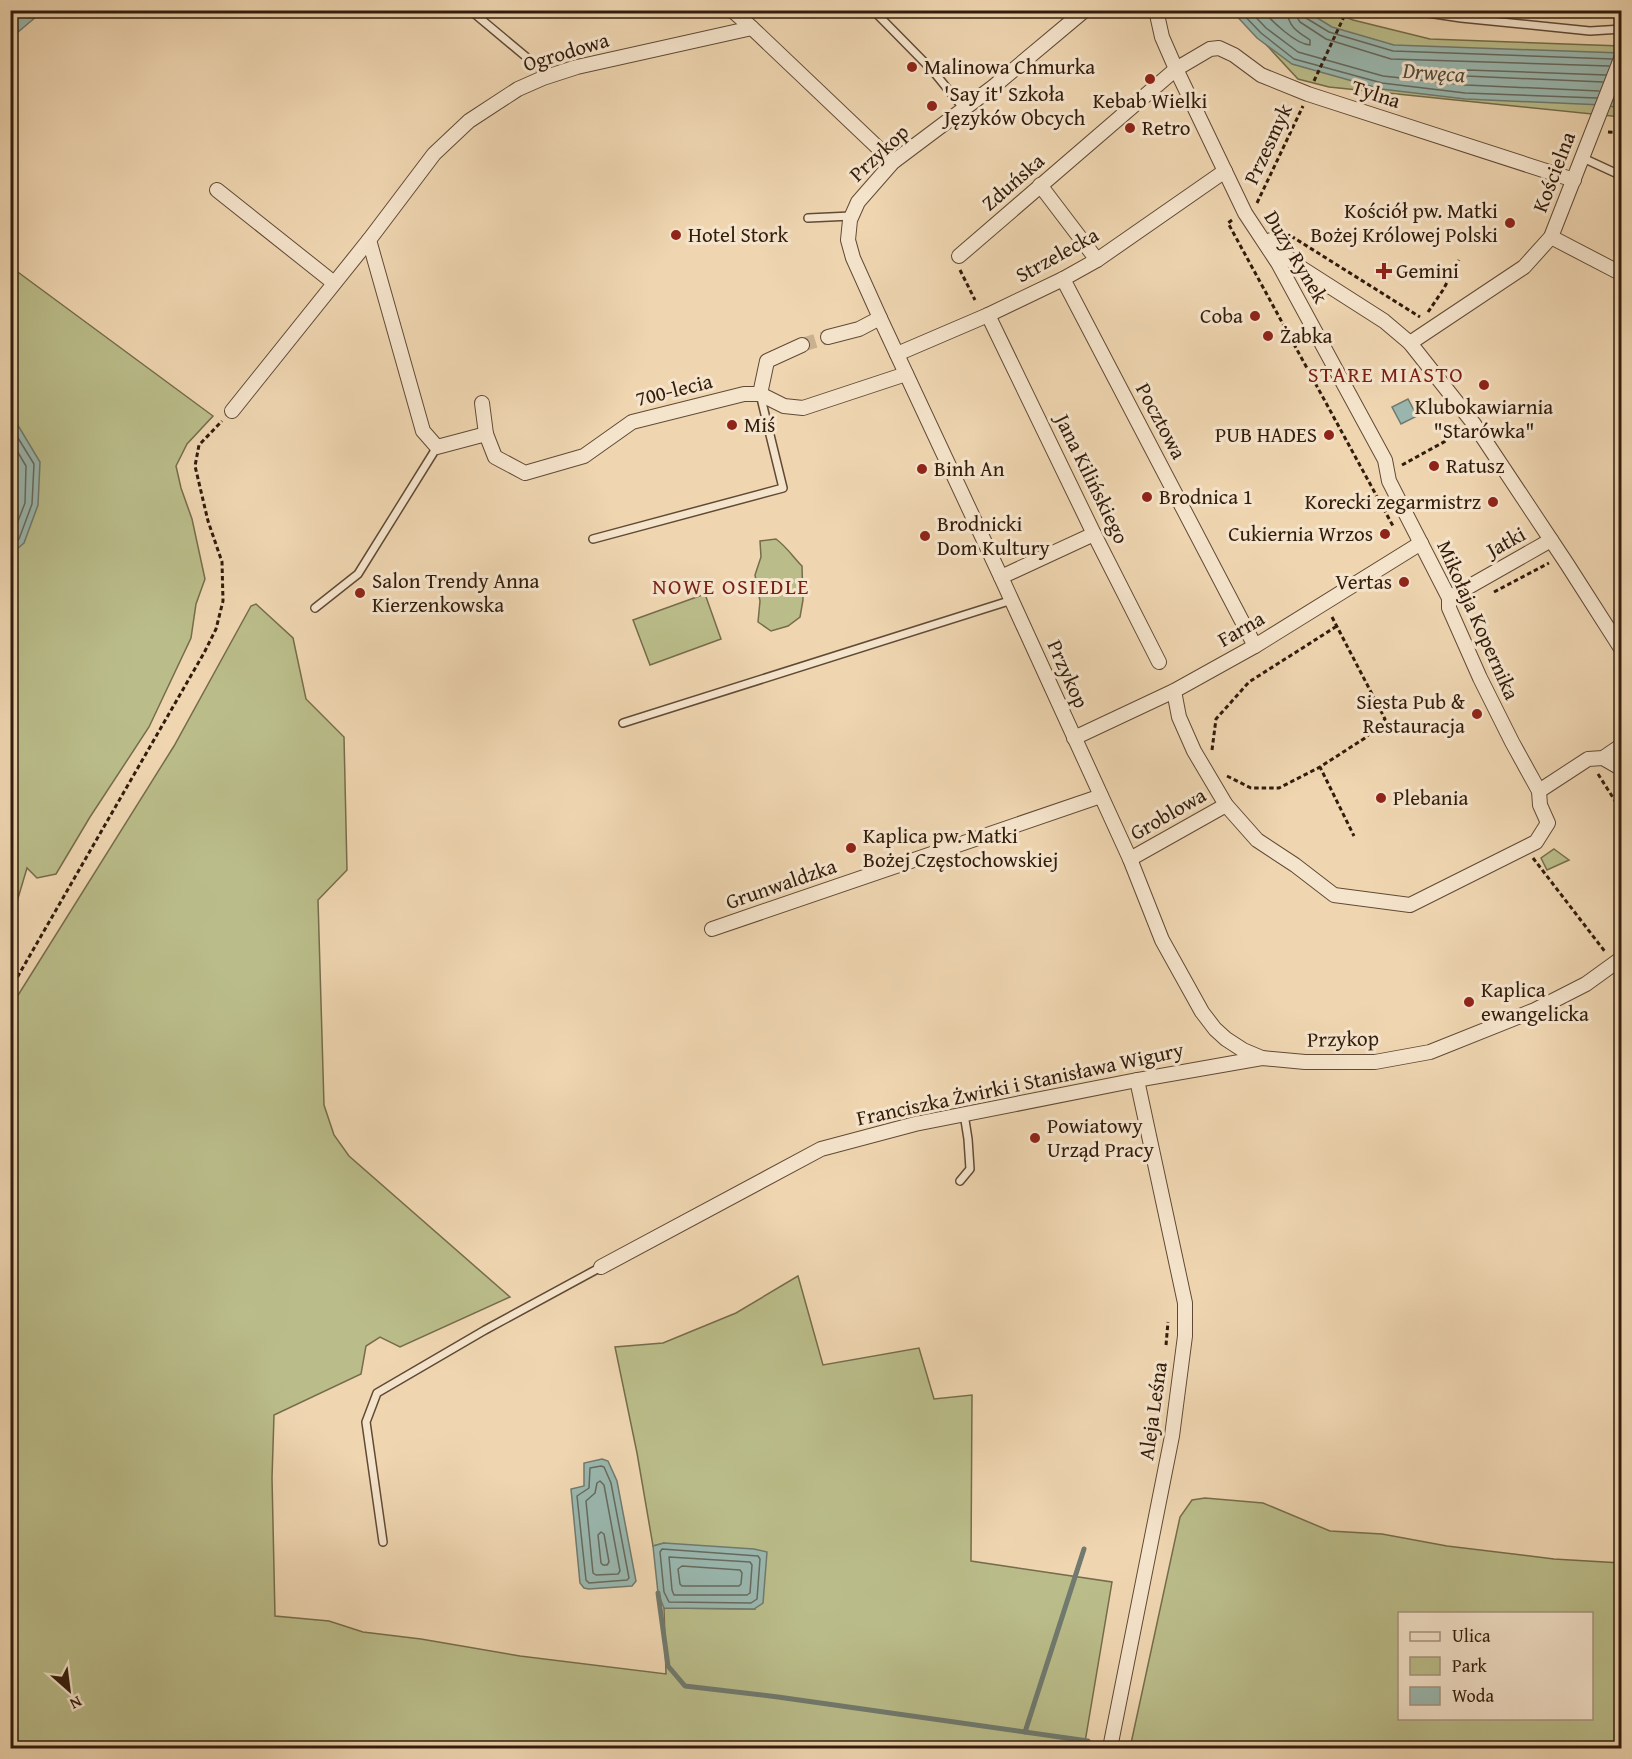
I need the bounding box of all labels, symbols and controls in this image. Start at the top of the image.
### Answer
street label: Ogrodowa [519,24,613,79]
place label: Malinowa Chmurka [924,51,1095,82]
water label: Drwęca [1401,54,1466,90]
marker: Malinowa Chmurka [905,60,919,74]
street label: Tylna [1348,71,1405,116]
marker: Kebab Wielki [1143,72,1157,86]
place label: 'Say it' Szkoła Języków Obcych [941,78,1085,133]
place label: Kebab Wielki [1093,85,1207,116]
street label: Przesmyk [1235,98,1300,189]
marker: 'Say it' Szkoła Języków Obcych [925,99,939,113]
place label: Retro [1142,112,1190,143]
street label: Przykop [842,117,916,188]
marker: Retro [1123,121,1137,135]
street label: Kościelna [1524,127,1583,217]
street label: Zduńska [974,145,1051,218]
place label: Kościół pw. Matki Bożej Królowej Polski [1311,195,1498,250]
street label: Duży Rynek [1257,205,1336,309]
marker: Kościół pw. Matki Bożej Królowej Polski [1503,216,1517,230]
place label: Hotel Stork [688,219,788,250]
street label: Strzelecka [1010,219,1104,290]
marker: Hotel Stork [669,228,683,242]
place label: Gemini [1396,255,1459,286]
marker: Gemini [1377,264,1391,278]
place label: Coba [1200,300,1243,331]
marker: Coba [1248,309,1262,323]
place label: Żabka [1280,320,1333,351]
marker: Żabka [1261,329,1275,343]
district label: STARE MIASTO [1308,358,1464,390]
street label: 700-lecia [632,365,716,414]
street label: Pocztowa [1128,377,1195,465]
marker: Klubokawiarnia "Starówka" [1477,378,1491,392]
place label: Klubokawiarnia "Starówka" [1415,391,1553,446]
street label: Jana Kilińskiego [1046,406,1137,549]
place label: Miś [744,409,775,440]
marker: Miś [725,418,739,432]
place label: PUB HADES [1215,419,1317,450]
marker: PUB HADES [1322,428,1336,442]
place label: Ratusz [1446,450,1504,481]
place label: Binh An [934,453,1005,484]
marker: Ratusz [1427,459,1441,473]
marker: Binh An [915,462,929,476]
place label: Brodnica 1 [1159,481,1253,512]
place label: Korecki zegarmistrz [1305,486,1481,517]
marker: Brodnica 1 [1140,490,1154,504]
marker: Korecki zegarmistrz [1486,495,1500,509]
place label: Brodnicki Dom Kultury [937,508,1050,563]
place label: Cukiernia Wrzos [1228,518,1373,549]
street label: Jatki [1478,518,1531,566]
marker: Cukiernia Wrzos [1378,527,1392,541]
marker: Brodnicki Dom Kultury [918,529,932,543]
street label: Mikołaja Kopernika [1429,535,1528,705]
place label: Salon Trendy Anna Kierzenkowska [372,565,540,620]
place label: Vertas [1335,566,1392,597]
district label: NOWE OSIEDLE [652,570,810,602]
marker: Vertas [1397,575,1411,589]
marker: Salon Trendy Anna Kierzenkowska [353,586,367,600]
street label: Farna [1211,603,1270,654]
street label: Przykop [1040,635,1097,713]
place label: Siesta Pub & Restauracja [1356,686,1466,741]
marker: Siesta Pub & Restauracja [1470,707,1484,721]
street label: Groblowa [1124,779,1212,848]
place label: Plebania [1393,782,1469,813]
marker: Plebania [1374,791,1388,805]
place label: Kaplica pw. Matki Bożej Częstochowskiej [863,820,1058,875]
marker: Kaplica pw. Matki Bożej Częstochowskiej [844,841,858,855]
street label: Grunwaldzka [721,850,841,917]
place label: Kaplica ewangelicka [1481,974,1589,1029]
marker: Kaplica ewangelicka [1462,995,1476,1009]
street label: Przykop [1307,1022,1379,1055]
street label: Franciszka Żwirki i Stanisława Wigury [853,1034,1187,1133]
place label: Powiatowy Urząd Pracy [1047,1110,1154,1165]
marker: Powiatowy Urząd Pracy [1028,1131,1042,1145]
street label: Aleja Leśna [1130,1360,1175,1462]
legend [1398,1612,1593,1720]
text: Ulica [1452,1622,1491,1649]
text: Park [1452,1652,1488,1679]
north arrow [39,1660,99,1720]
text: Woda [1452,1682,1494,1709]
text: N [65,1690,86,1716]

